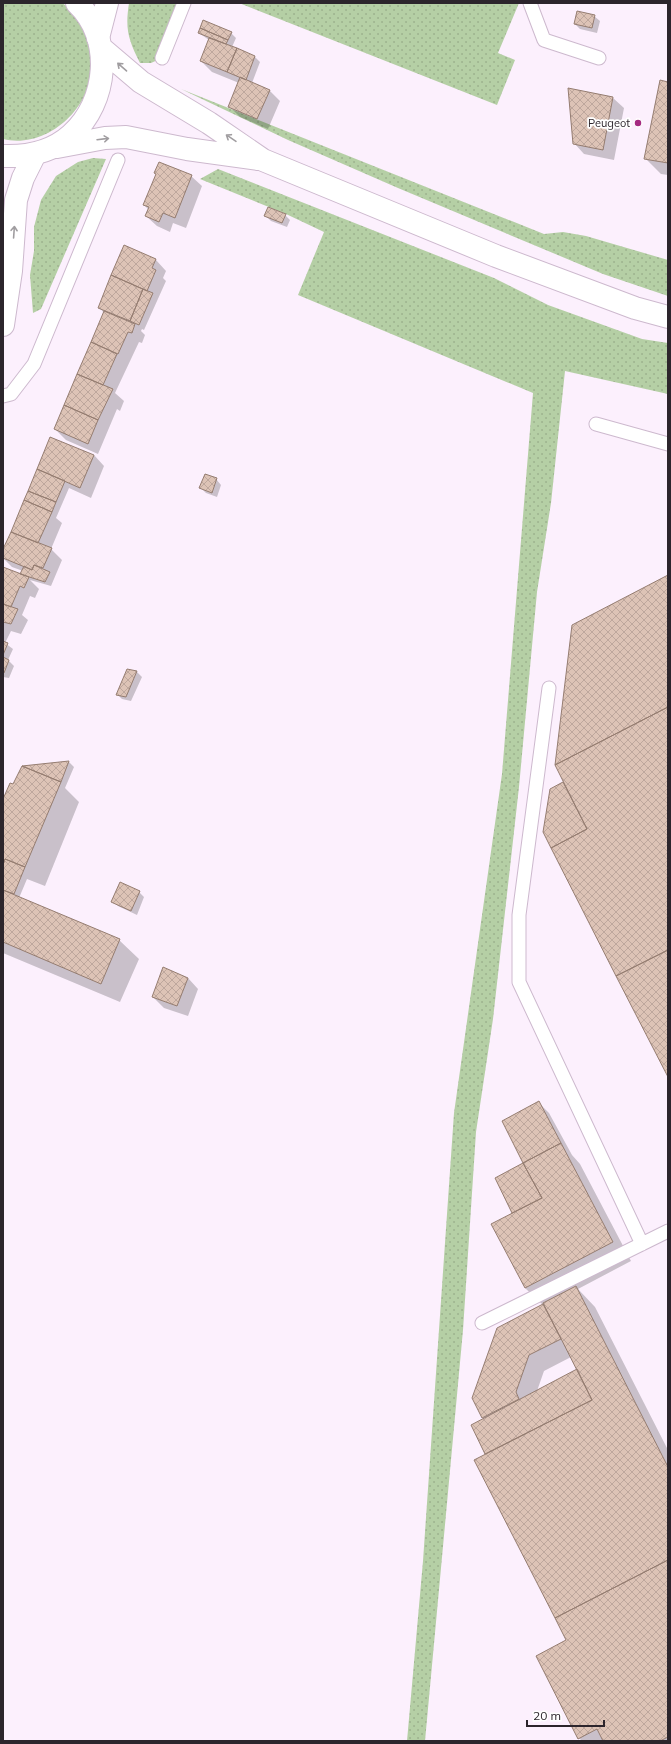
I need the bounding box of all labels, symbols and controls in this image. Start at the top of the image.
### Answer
one-way arrow [117,62,127,71]
place label: Peugeot [588,116,630,130]
marker: Peugeot [633,118,643,128]
one-way arrow [225,134,236,142]
one-way arrow [96,135,109,142]
one-way arrow [10,226,17,239]
scale bar [527,1702,604,1728]
text: 20 m [533,1708,561,1723]

